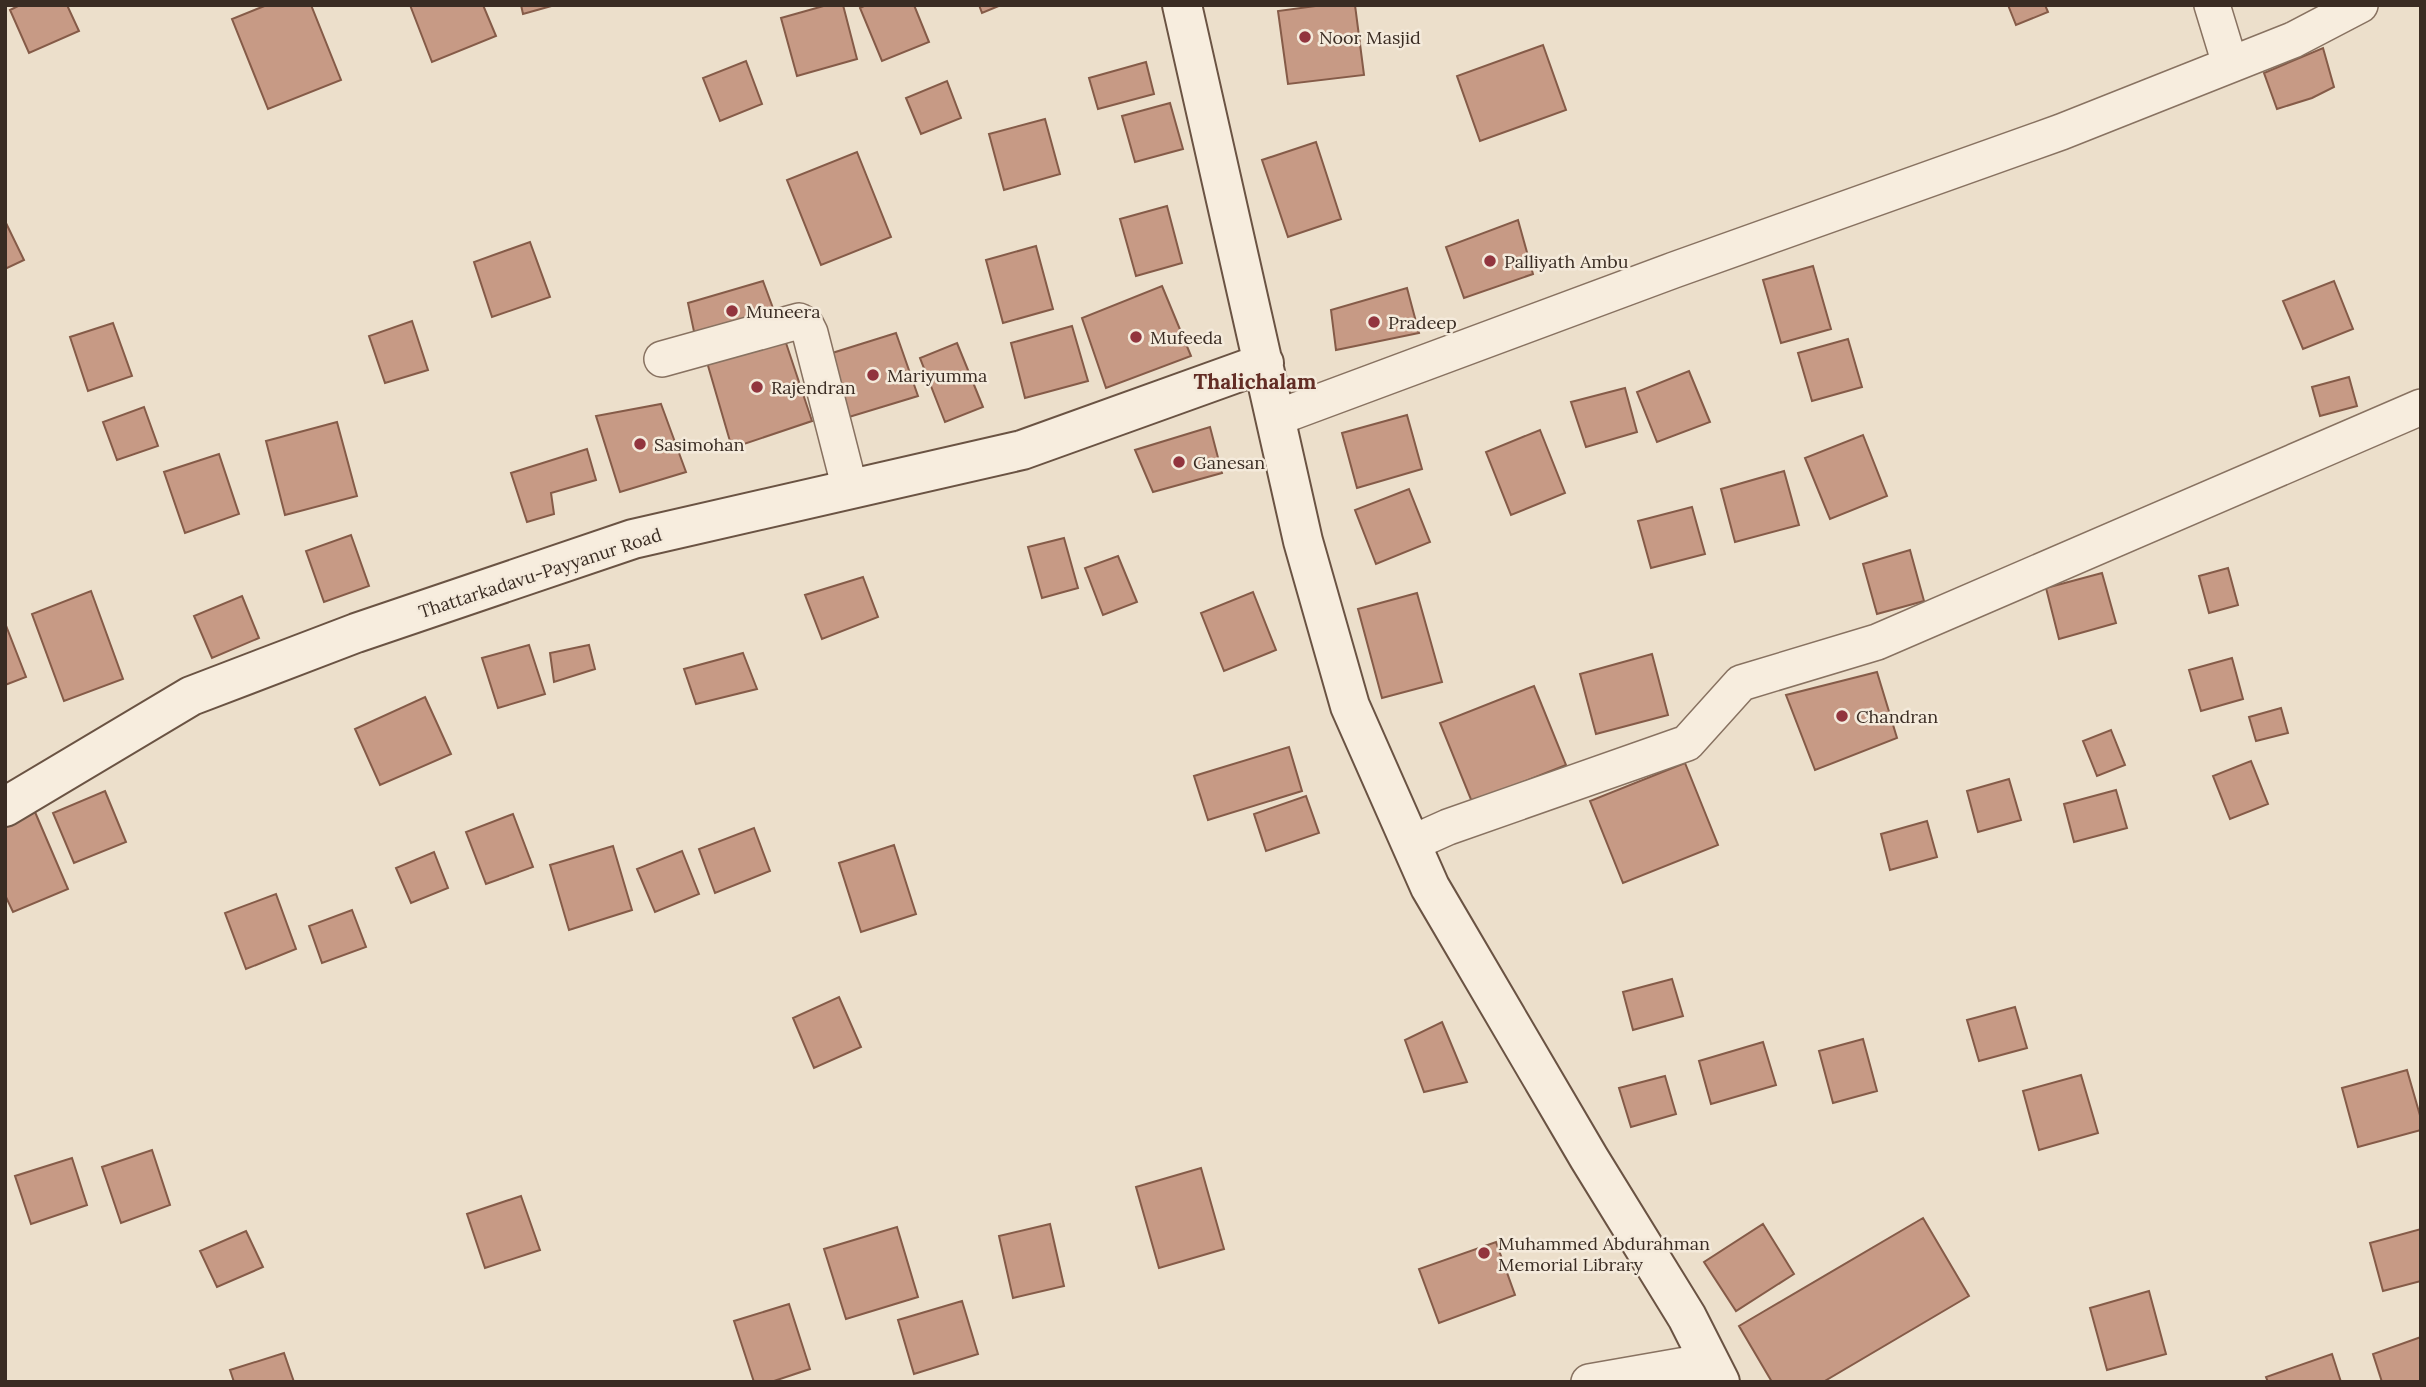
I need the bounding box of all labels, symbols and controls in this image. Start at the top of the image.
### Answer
place label: Noor Masjid [1319,26,1421,49]
marker: Noor Masjid [1297,29,1313,45]
place label: Palliyath Ambu [1504,250,1629,273]
marker: Palliyath Ambu [1482,253,1498,269]
place label: Muneera [746,300,821,323]
marker: Muneera [724,303,740,319]
place label: Pradeep [1388,311,1457,334]
marker: Pradeep [1366,314,1382,330]
place label: Mufeeda [1150,326,1223,349]
marker: Mufeeda [1128,329,1144,345]
place label: Mariyumma [887,364,987,387]
marker: Mariyumma [865,367,881,383]
district label: Thalichalam [1194,368,1316,395]
place label: Rajendran [771,376,856,399]
marker: Rajendran [749,379,765,395]
place label: Sasimohan [654,433,745,456]
marker: Sasimohan [632,436,648,452]
place label: Ganesan [1193,451,1265,474]
marker: Ganesan [1171,454,1187,470]
street label: Thattarkadavu-Payyanur Road [416,523,665,623]
place label: Chandran [1856,705,1938,728]
marker: Chandran [1834,708,1850,724]
place label: Muhammed Abdurahman Memorial Library [1498,1232,1710,1276]
marker: Muhammed Abdurahman Memorial Library [1476,1245,1492,1261]

